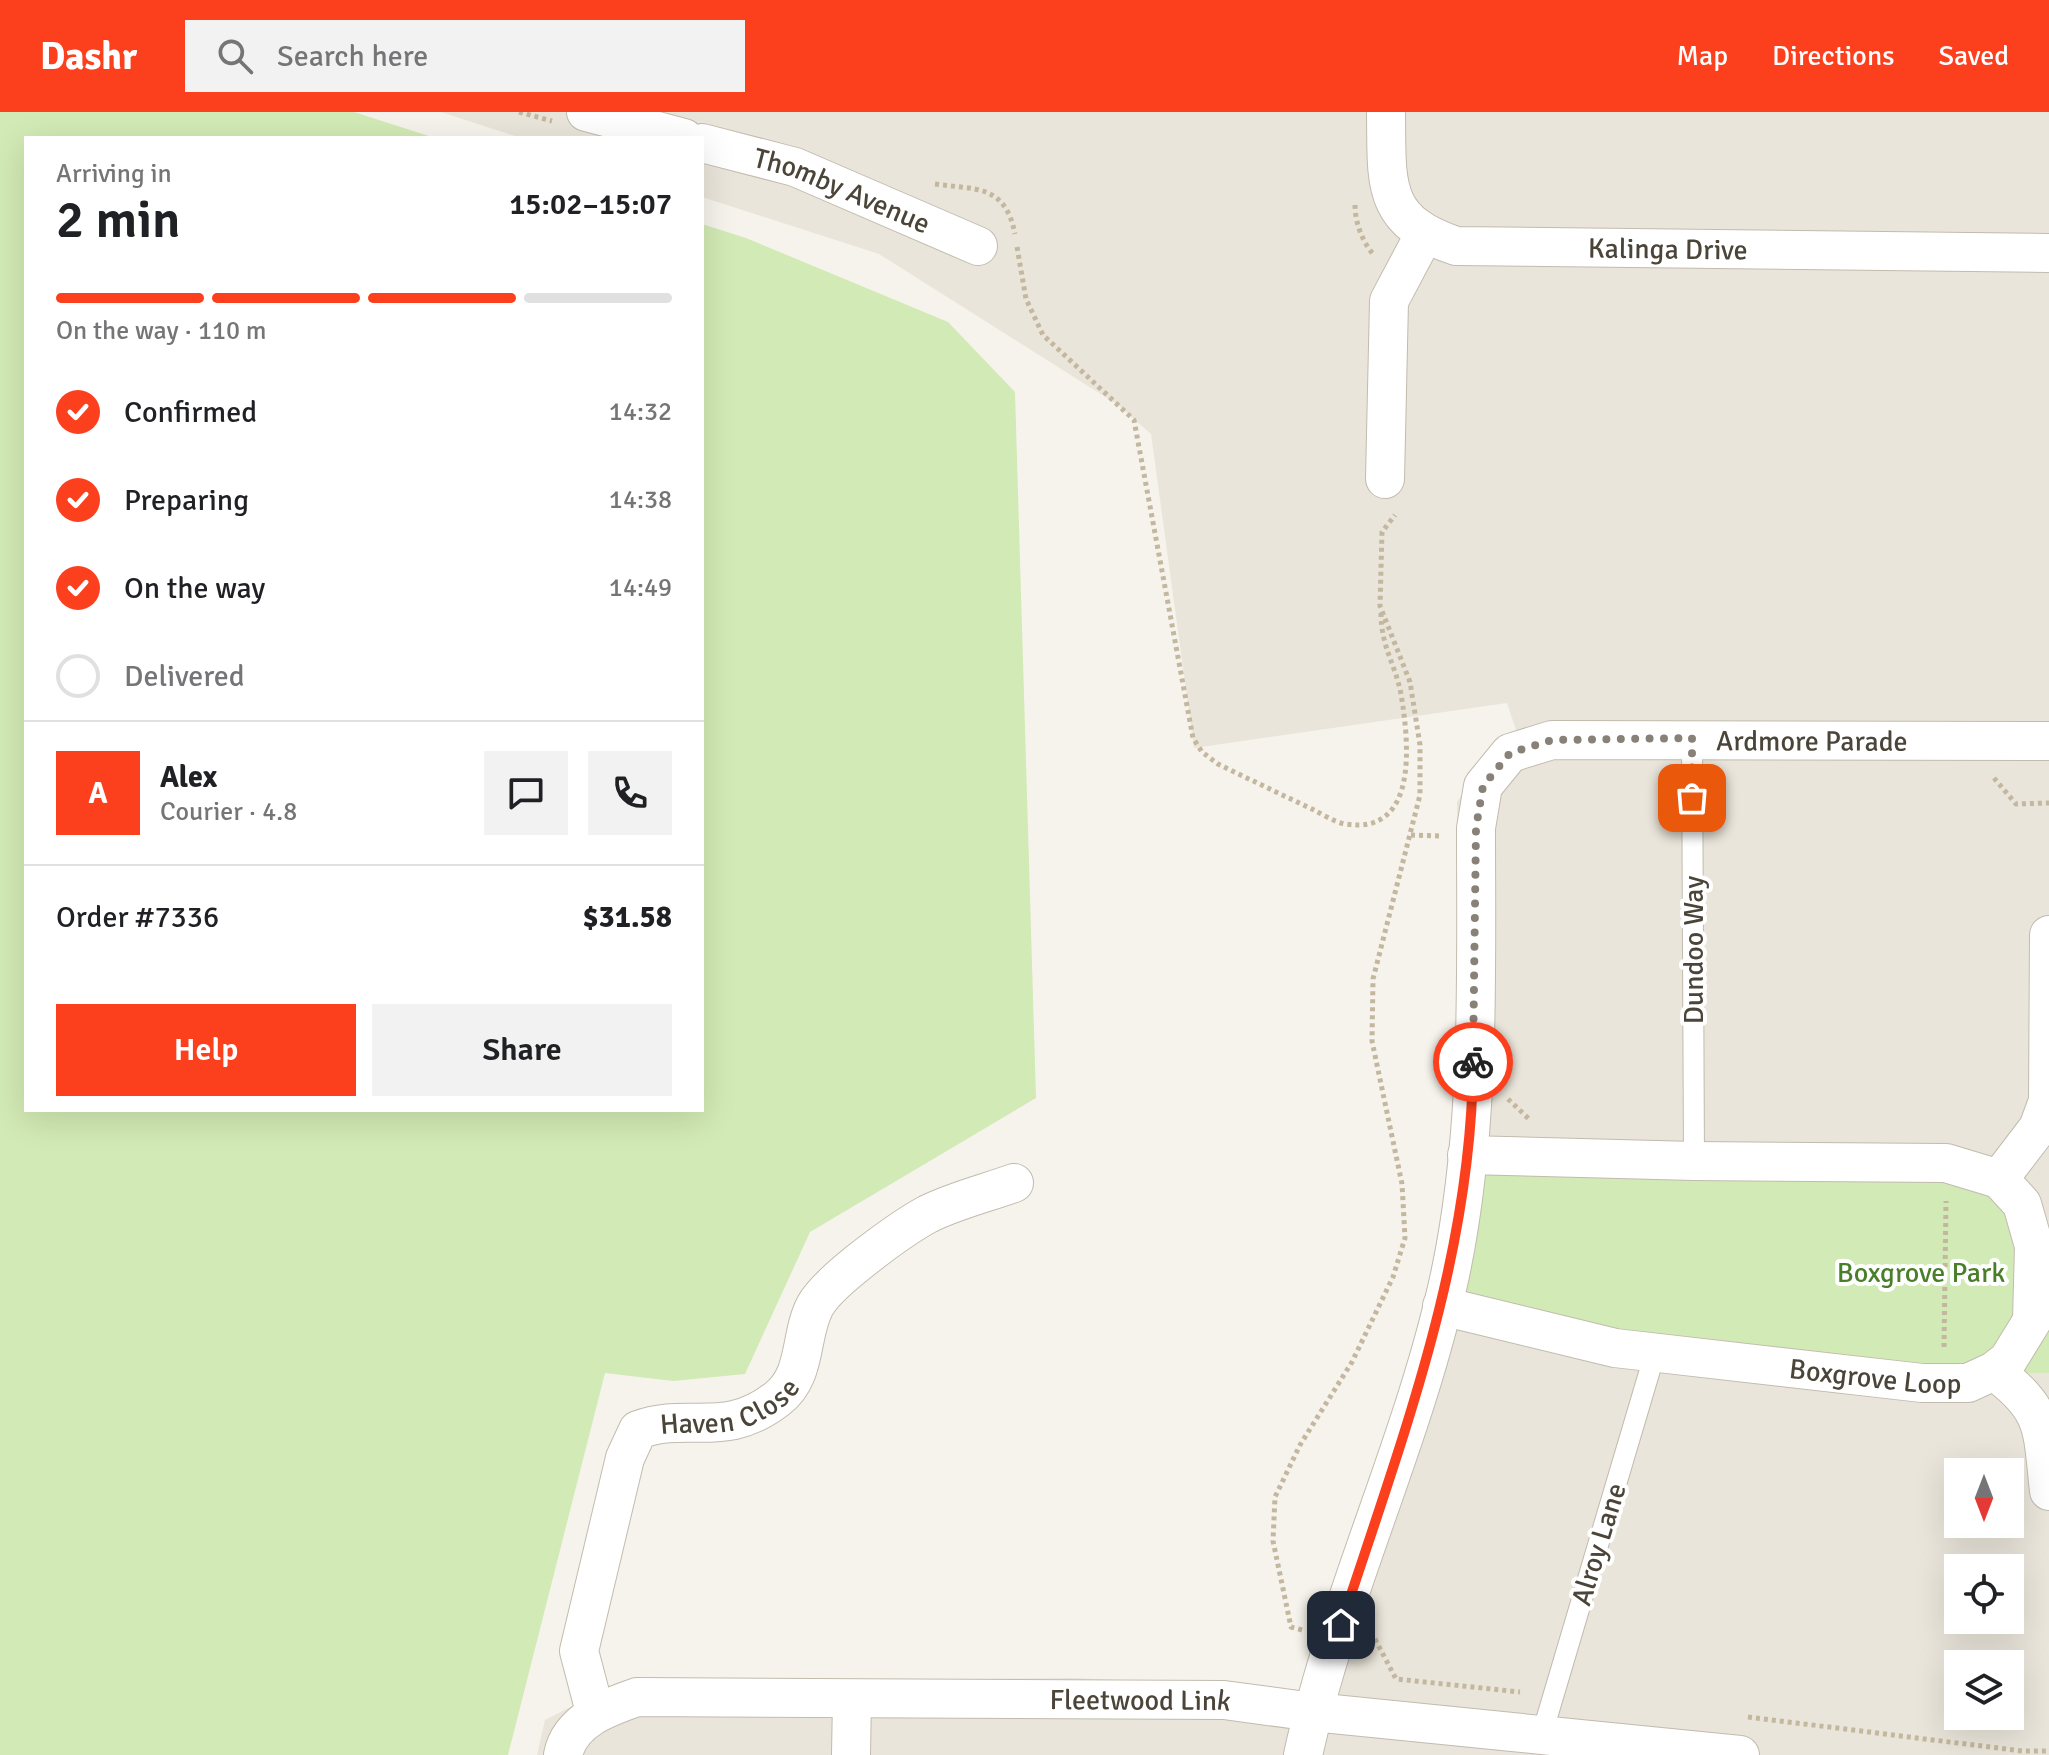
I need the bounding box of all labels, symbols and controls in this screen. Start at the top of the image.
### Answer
search box [185,20,745,92]
text: Dashr [40,33,137,80]
icon: search [213,34,257,78]
text: Search here [277,38,428,75]
text: Map [1676,39,1728,73]
text: Directions [1772,39,1894,73]
text: Saved [1938,39,2009,73]
street label: Thomby Avenue [750,141,935,241]
text: Arriving in [56,158,172,190]
text: 15:02–15:07 [509,186,672,223]
text: 2 min [56,188,181,252]
street label: Kalinga Drive [1588,232,1748,267]
text: On the way · 110 m [56,315,266,347]
icon: check [56,390,100,434]
text: Confirmed [124,394,257,431]
text: 14:32 [609,396,672,428]
icon: check [56,478,100,522]
text: Preparing [124,482,249,519]
text: 14:38 [609,484,672,516]
icon: check [56,566,100,610]
text: On the way [124,570,265,607]
text: 14:49 [609,572,672,604]
text: Delivered [124,658,245,695]
street label: Ardmore Parade [1716,724,1908,759]
button: chat [484,751,568,835]
button: phone [588,751,672,835]
text: Alex [160,759,217,796]
pin [1658,764,1726,832]
text: A [88,775,108,812]
icon: bag [1670,776,1714,820]
text: Courier · 4.8 [160,796,297,828]
street label: Dundoo Way [1677,876,1711,1024]
text: Order #7336 [56,899,219,936]
text: $31.58 [582,899,672,936]
button: Help [56,1004,356,1096]
button: Share [372,1004,672,1096]
courier [1433,1022,1513,1102]
icon: bike [1451,1040,1495,1084]
park label: Boxgrove Park [1837,1256,2005,1290]
street label: Boxgrove Loop [1787,1352,1961,1401]
street label: Haven Close [659,1372,807,1442]
north arrow [1944,1458,2024,1538]
map controls [1944,1458,2024,1730]
street label: Alroy Lane [1564,1479,1634,1610]
button: locate [1944,1554,2024,1634]
pin [1307,1591,1375,1659]
icon: home [1319,1603,1363,1647]
button: layers [1944,1650,2024,1730]
street label: Fleetwood Link [1049,1683,1233,1719]

